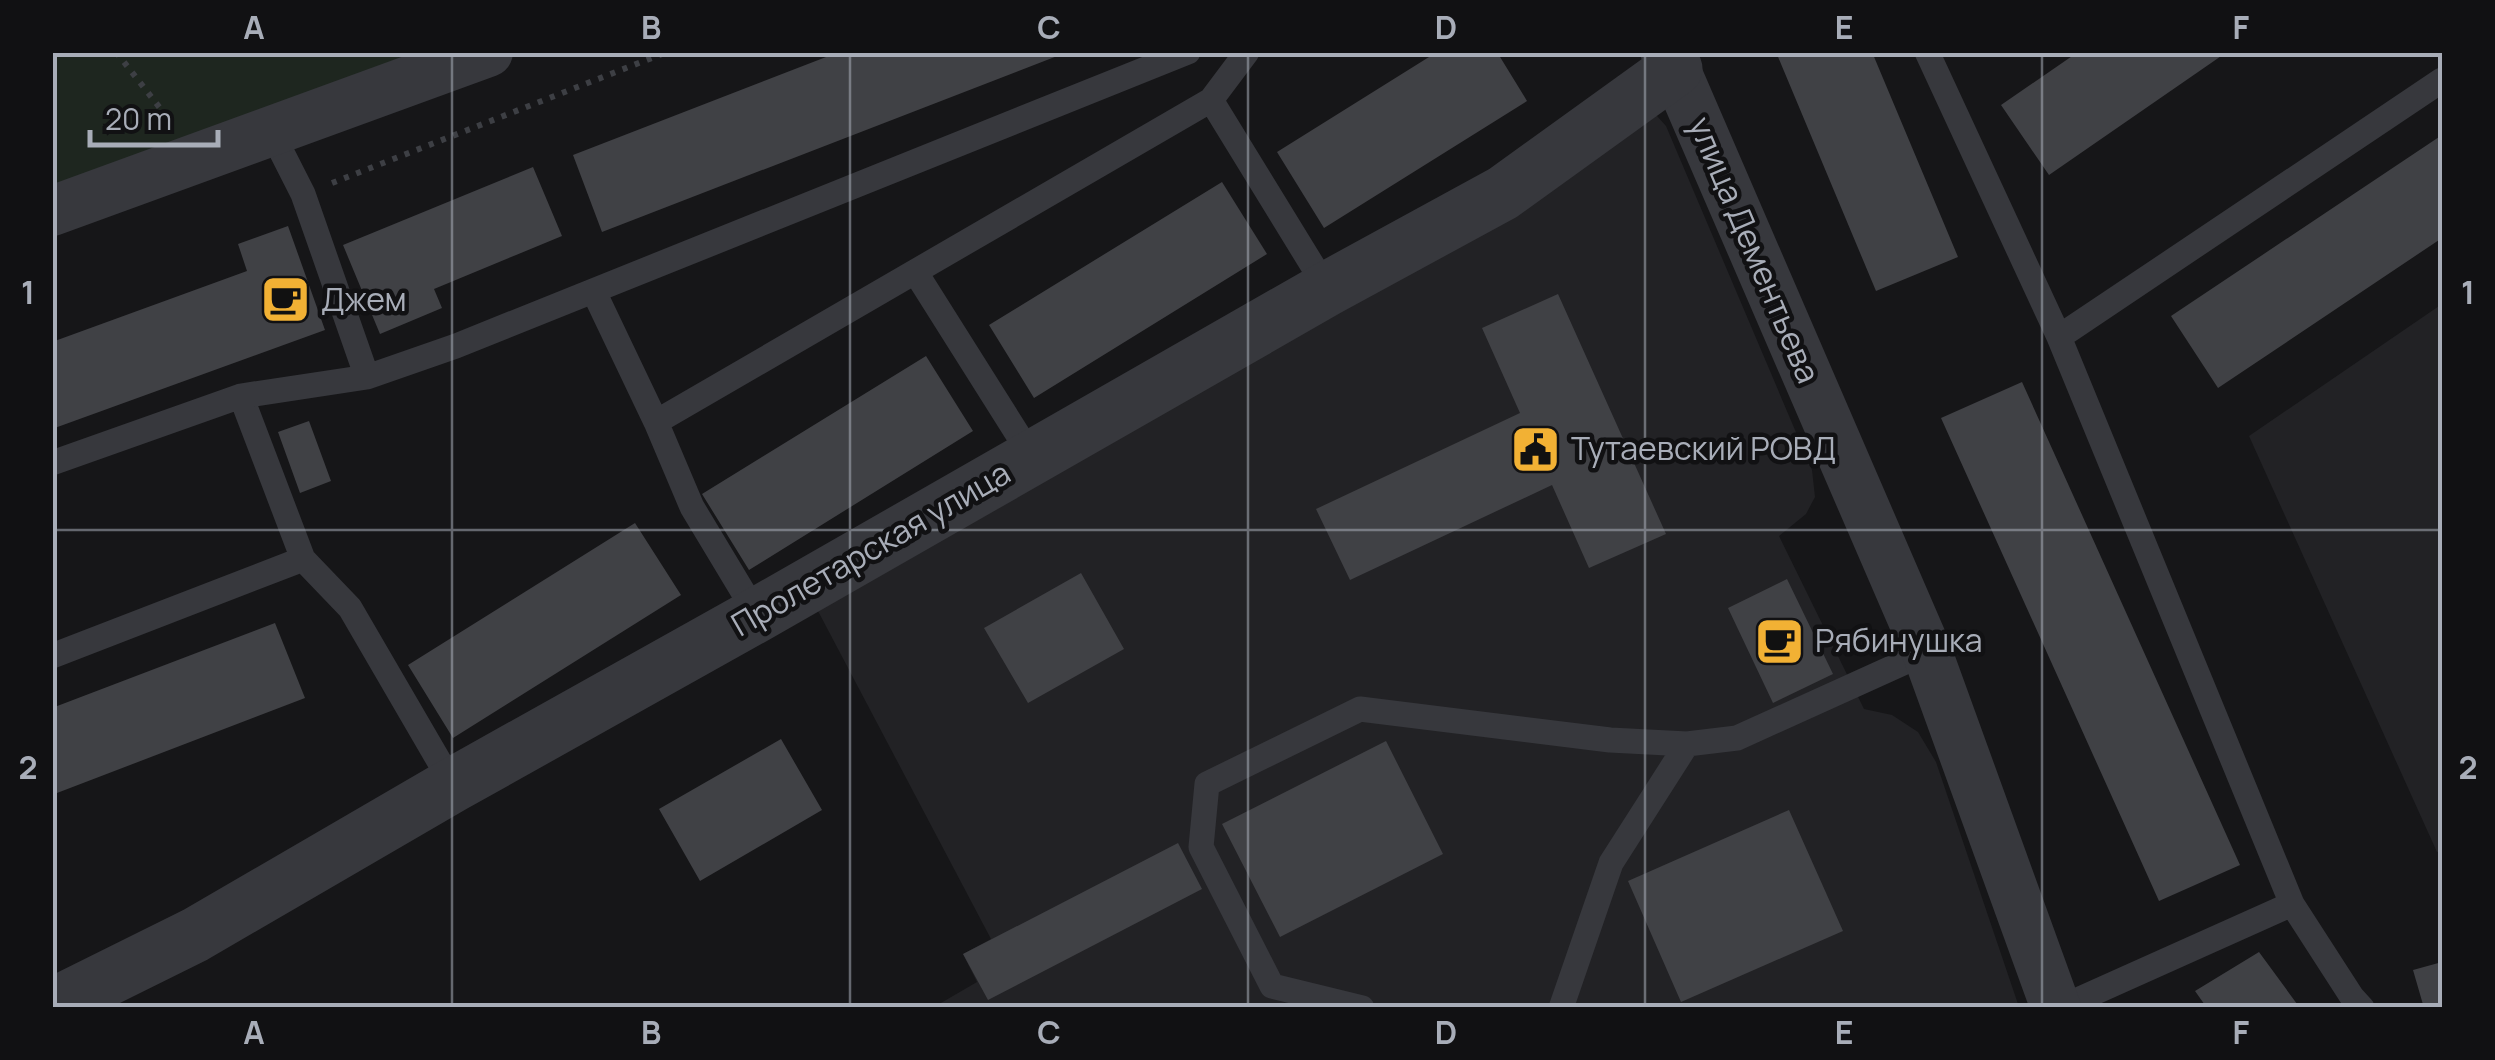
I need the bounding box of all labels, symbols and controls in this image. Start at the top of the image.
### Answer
text: A [243,5,265,49]
text: B [641,5,661,49]
text: C [1037,5,1061,49]
text: D [1435,5,1457,49]
text: E [1835,5,1853,49]
text: F [2233,5,2250,49]
scale bar [90,85,218,147]
text: 20 m [105,98,172,139]
street label: улица Дементьева [1679,110,1831,390]
text: 1 [21,270,35,314]
text: 1 [2461,270,2475,314]
cafe icon: Джем [260,274,312,326]
place label: Джем [321,277,407,321]
public building icon: Тутаевский РОВД [1510,423,1562,475]
place label: Тутаевский РОВД [1571,426,1836,470]
street label: Пролетарская улица [723,450,1018,646]
cafe icon: Рябинушка [1754,615,1806,667]
place label: Рябинушка [1815,618,1983,662]
text: 2 [18,745,38,789]
text: 2 [2458,745,2478,789]
text: A [243,1010,265,1054]
text: B [641,1010,661,1054]
text: C [1037,1010,1061,1054]
text: D [1435,1010,1457,1054]
text: E [1835,1010,1853,1054]
text: F [2233,1010,2250,1054]

